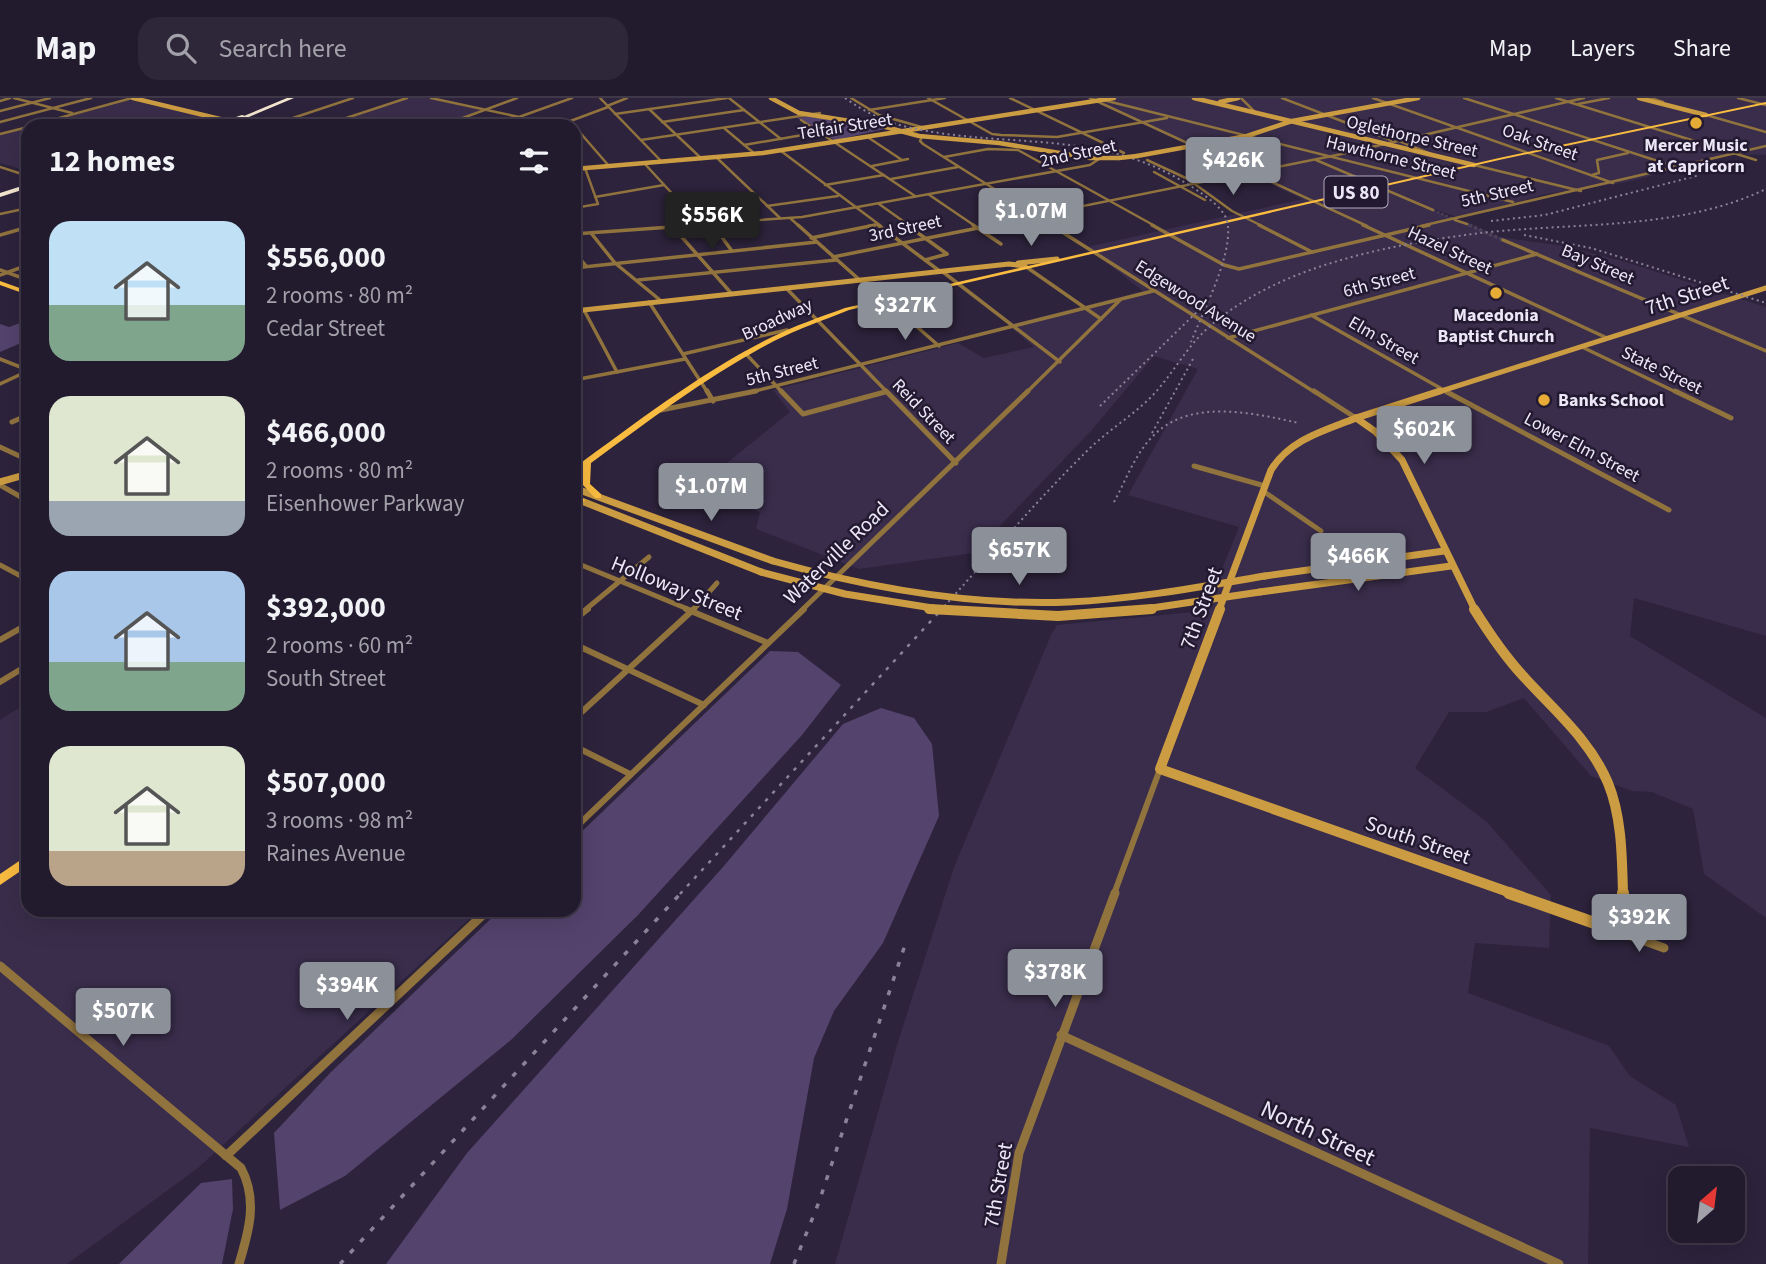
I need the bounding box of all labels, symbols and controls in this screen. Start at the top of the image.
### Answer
search box [138,17,628,80]
text: Map [35,25,96,72]
icon: search [162,29,200,67]
text: Search here [218,30,347,67]
text: Map [1489,31,1532,66]
text: Layers [1570,31,1635,66]
text: Share [1673,31,1731,66]
street label: Telfair Street [796,107,894,146]
street label: Oglethorpe Street [1344,109,1480,164]
marker: Mercer Music at Capricorn [1688,115,1704,131]
street label: Oak Street [1499,118,1581,167]
street label: Hawthorne Street [1323,129,1458,186]
street label: 2nd Street [1038,133,1119,174]
place label: Mercer Music at Capricorn [1644,133,1748,179]
pin: $426K [1184,138,1282,197]
text: 12 homes [49,140,175,183]
icon: filters [515,142,553,180]
text: $426K [1202,143,1264,176]
street label: 5th Street [1458,173,1536,214]
road number: US 80 [1324,176,1388,208]
pin: $1.07M [974,188,1088,248]
pin: $556K [663,192,761,252]
text: $1.07M [994,194,1068,227]
text: $556K [681,198,743,231]
street label: 3rd Street [866,209,944,248]
street label: Hazel Street [1403,220,1496,281]
text: $556,000 [266,236,386,279]
street label: Bay Street [1558,238,1638,291]
icon: home [105,249,189,333]
street label: Edgewood Avenue [1130,254,1261,349]
street label: 6th Street [1340,261,1418,304]
street label: 7th Street [1642,267,1732,323]
text: 2 rooms · 80 m² [266,279,413,312]
pin: $327K [856,282,954,342]
marker: Macedonia Baptist Church [1488,285,1504,301]
text: $327K [874,288,936,321]
street label: Broadway [738,292,817,347]
place label: Macedonia Baptist Church [1438,303,1554,349]
street label: Elm Street [1344,310,1424,371]
text: Cedar Street [266,312,385,345]
street label: State Street [1617,340,1706,401]
street label: 5th Street [743,350,821,393]
street label: Reid Street [886,373,961,450]
place label: Banks School [1558,388,1664,413]
marker: Banks School [1536,392,1552,408]
pin: $602K [1375,406,1473,466]
street label: Lower Elm Street [1520,406,1644,488]
text: $466,000 [266,411,386,454]
text: $602K [1393,412,1455,445]
icon: home [105,424,189,508]
text: 2 rooms · 80 m² [266,454,413,487]
pin: $1.07M [654,464,768,523]
text: $1.07M [674,469,748,502]
text: Eisenhower Parkway [266,487,464,520]
street label: Waterville Road [776,495,896,611]
pin: $657K [970,528,1068,587]
text: $657K [988,533,1050,566]
pin: $466K [1309,533,1407,593]
text: $466K [1327,539,1389,572]
street label: Holloway Street [607,548,747,628]
street label: 7th Street [1172,563,1230,653]
text: $392,000 [266,586,386,629]
icon: home [105,599,189,683]
text: 2 rooms · 60 m² [266,629,413,662]
text: South Street [266,662,386,695]
text: $507,000 [266,761,386,804]
icon: home [105,774,189,858]
text: 3 rooms · 98 m² [266,804,413,837]
street label: South Street [1361,808,1475,872]
text: Raines Avenue [266,837,405,870]
pin: $392K [1590,894,1688,954]
text: $392K [1608,900,1670,933]
pin: $378K [1006,950,1104,1009]
text: $378K [1024,955,1086,988]
pin: $394K [298,962,396,1022]
text: $394K [316,968,378,1001]
pin: $507K [74,988,172,1048]
text: $507K [92,994,154,1027]
street label: North Street [1255,1092,1381,1175]
street label: 7th Street [976,1140,1020,1230]
north arrow [1668,1166,1745,1242]
map controls [1668,1166,1745,1243]

